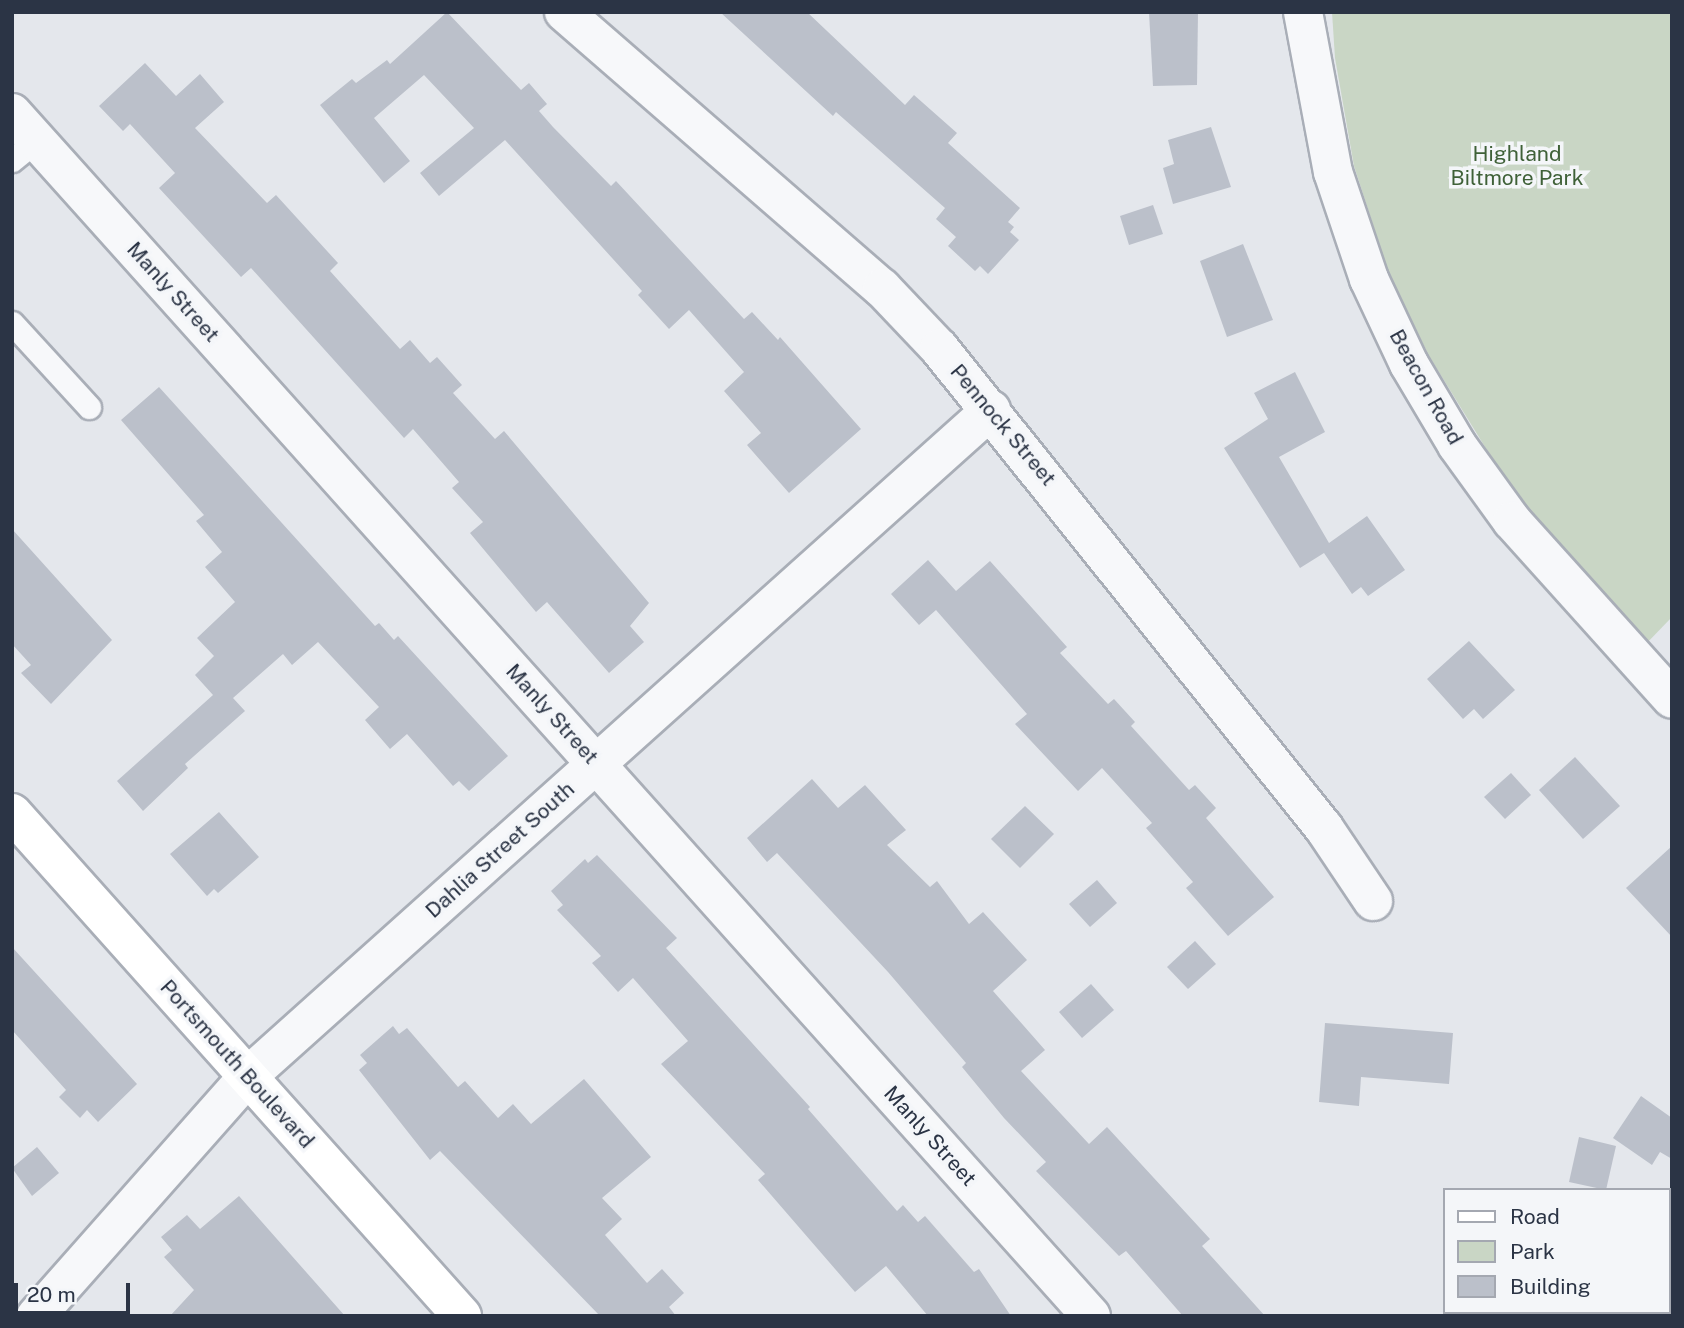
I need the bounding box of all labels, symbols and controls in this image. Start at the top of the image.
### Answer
park label: Highland Biltmore Park [1450,141,1584,191]
street label: Manly Street [122,237,224,347]
street label: Beacon Road [1384,325,1468,449]
street label: Pennock Street [945,359,1061,491]
street label: Manly Street [501,659,603,769]
street label: Dahlia Street South [420,777,580,923]
street label: Portsmouth Boulevard [155,975,319,1153]
street label: Manly Street [879,1081,981,1191]
legend [1442,1188,1670,1314]
text: Road [1510,1204,1560,1229]
text: Park [1510,1239,1555,1264]
scale bar [18,1268,133,1312]
text: Building [1510,1274,1591,1299]
text: 20 m [27,1282,76,1307]

